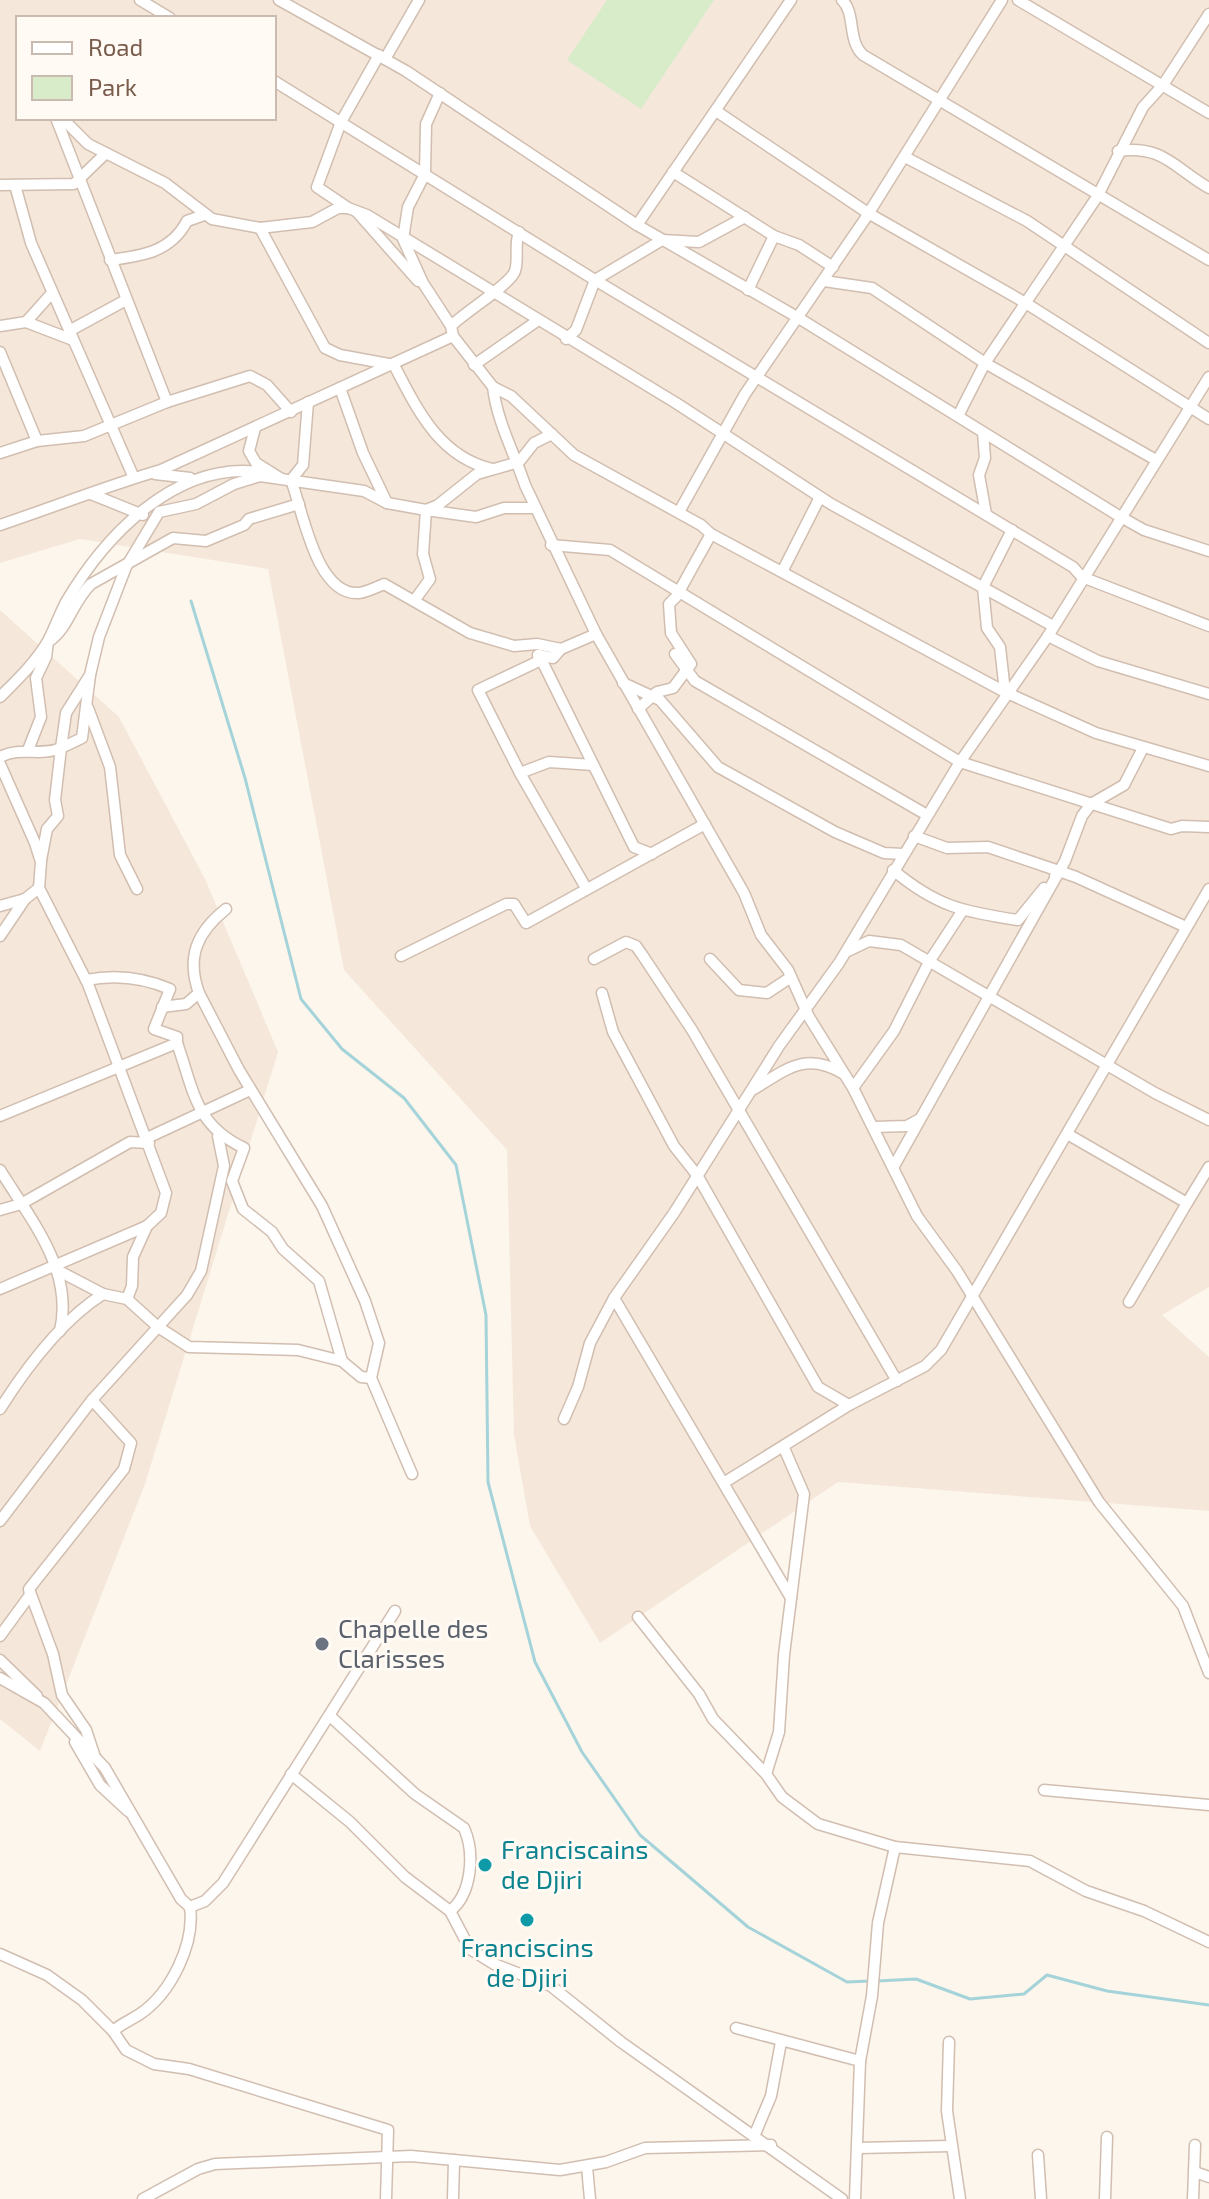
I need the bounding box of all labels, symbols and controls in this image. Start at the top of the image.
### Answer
legend [16,16,276,120]
text: Road [88,32,143,61]
text: Park [88,72,137,101]
place label: Chapelle des Clarisses [338,1612,489,1673]
marker: Chapelle des Clarisses [313,1635,331,1653]
place label: Franciscains de Djiri [501,1833,649,1894]
marker: Franciscains de Djiri [476,1856,494,1874]
marker: Franciscins de Djiri [518,1911,536,1929]
place label: Franciscins de Djiri [460,1931,594,1992]

